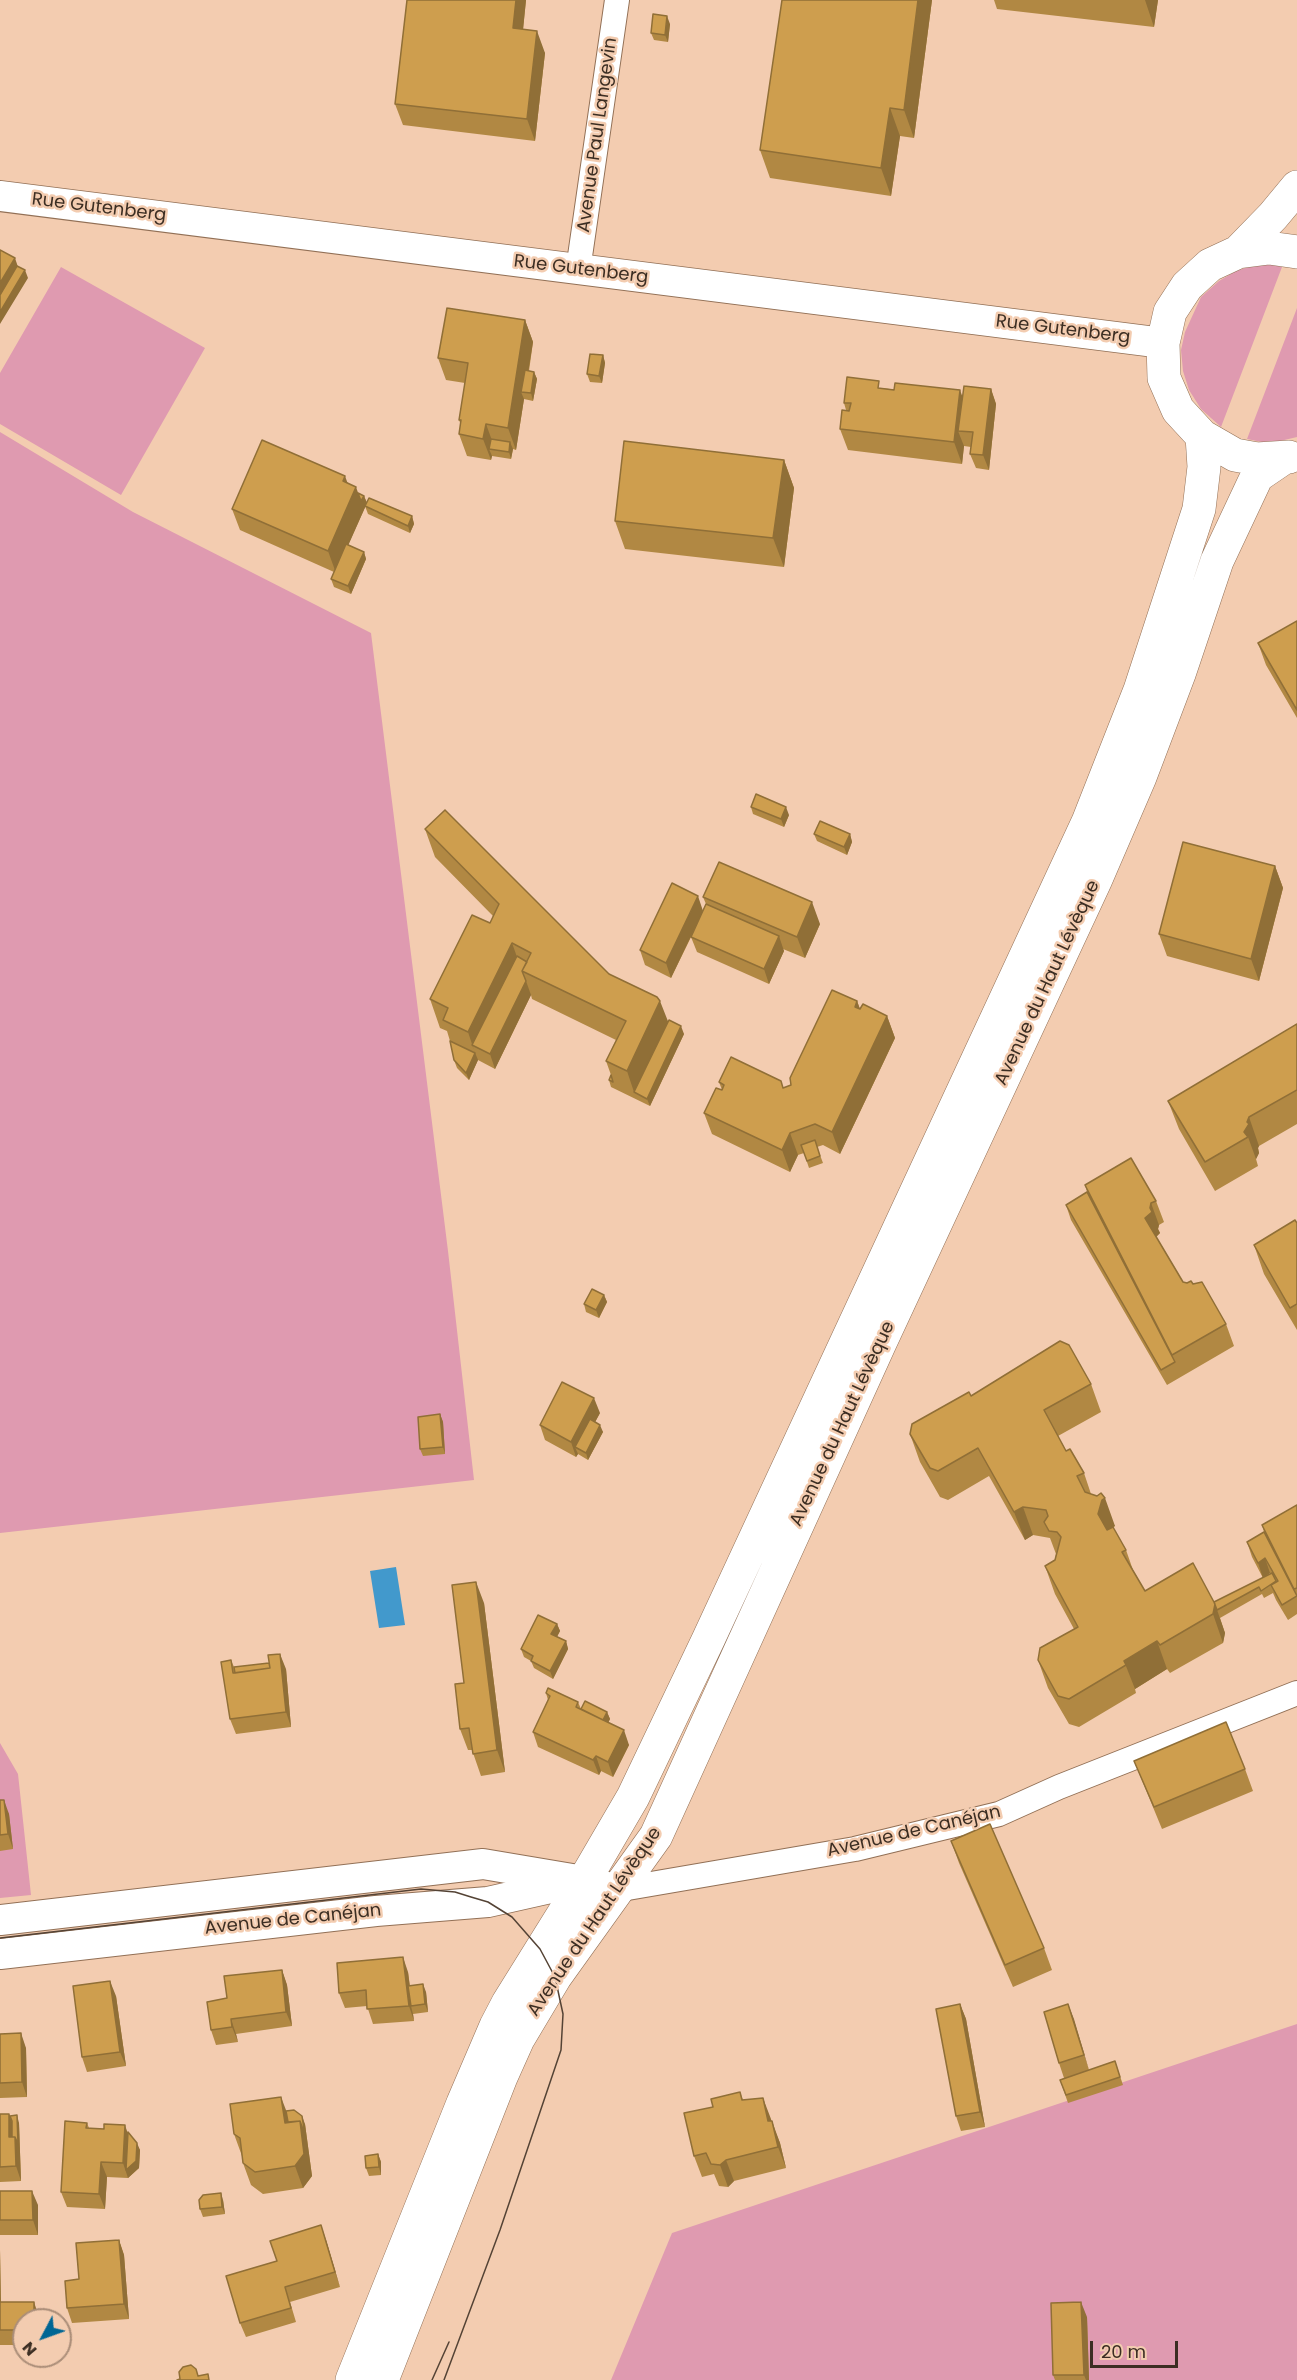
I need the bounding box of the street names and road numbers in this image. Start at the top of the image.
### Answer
street label: Avenue Paul Langevin [574,36,622,234]
street label: Rue Gutenberg [30,189,168,227]
street label: Rue Gutenberg [512,251,650,289]
street label: Rue Gutenberg [994,311,1132,349]
street label: Avenue du Haut Lévèque [991,877,1105,1089]
street label: Avenue du Haut Lévèque [786,1318,900,1530]
street label: Avenue de Canéjan [825,1802,1003,1862]
street label: Avenue du Haut Lévèque [524,1823,666,2021]
street label: Avenue de Canéjan [204,1900,382,1940]

